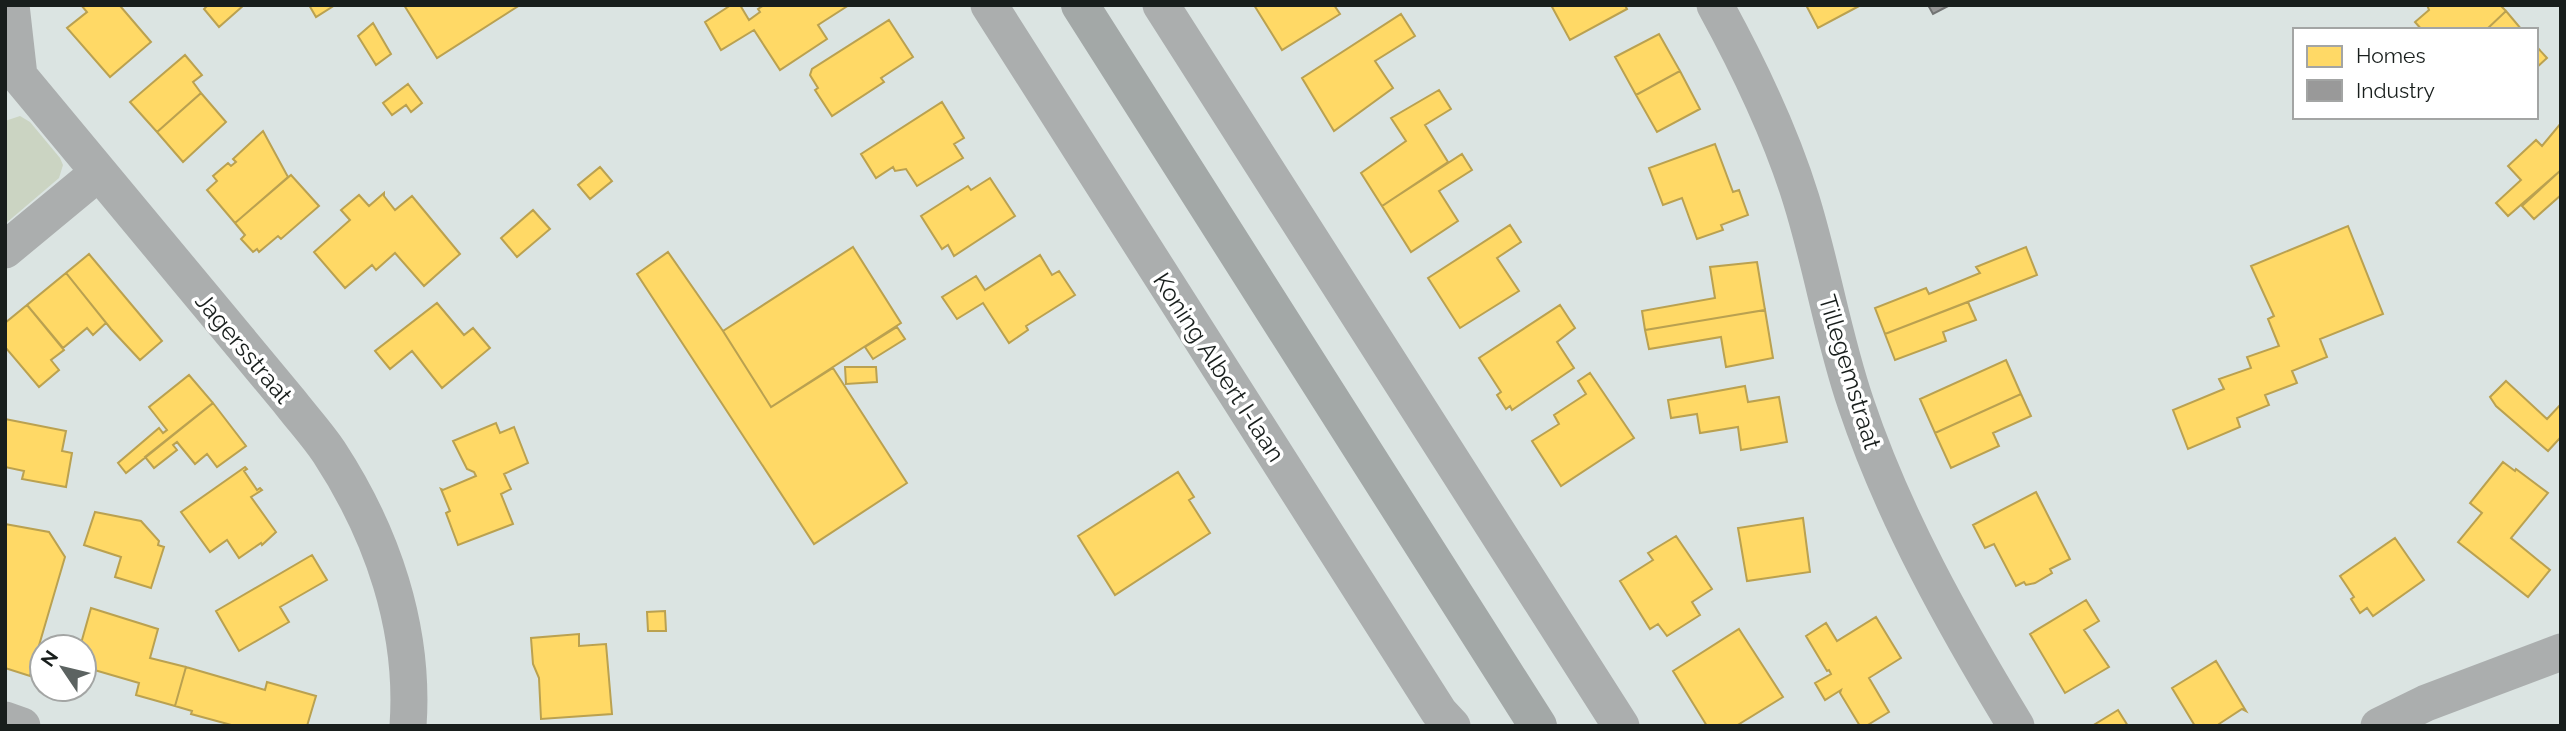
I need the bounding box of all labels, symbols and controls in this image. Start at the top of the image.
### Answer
legend [2293,28,2538,119]
text: Homes [2356,43,2426,68]
text: Industry [2356,78,2435,103]
street label: Koning Albert I-laan [1147,267,1291,467]
street label: Jagersstraat [189,287,299,409]
street label: Tillegemstraat [1813,291,1887,453]
north arrow [28,633,98,703]
text: N [36,646,62,670]

